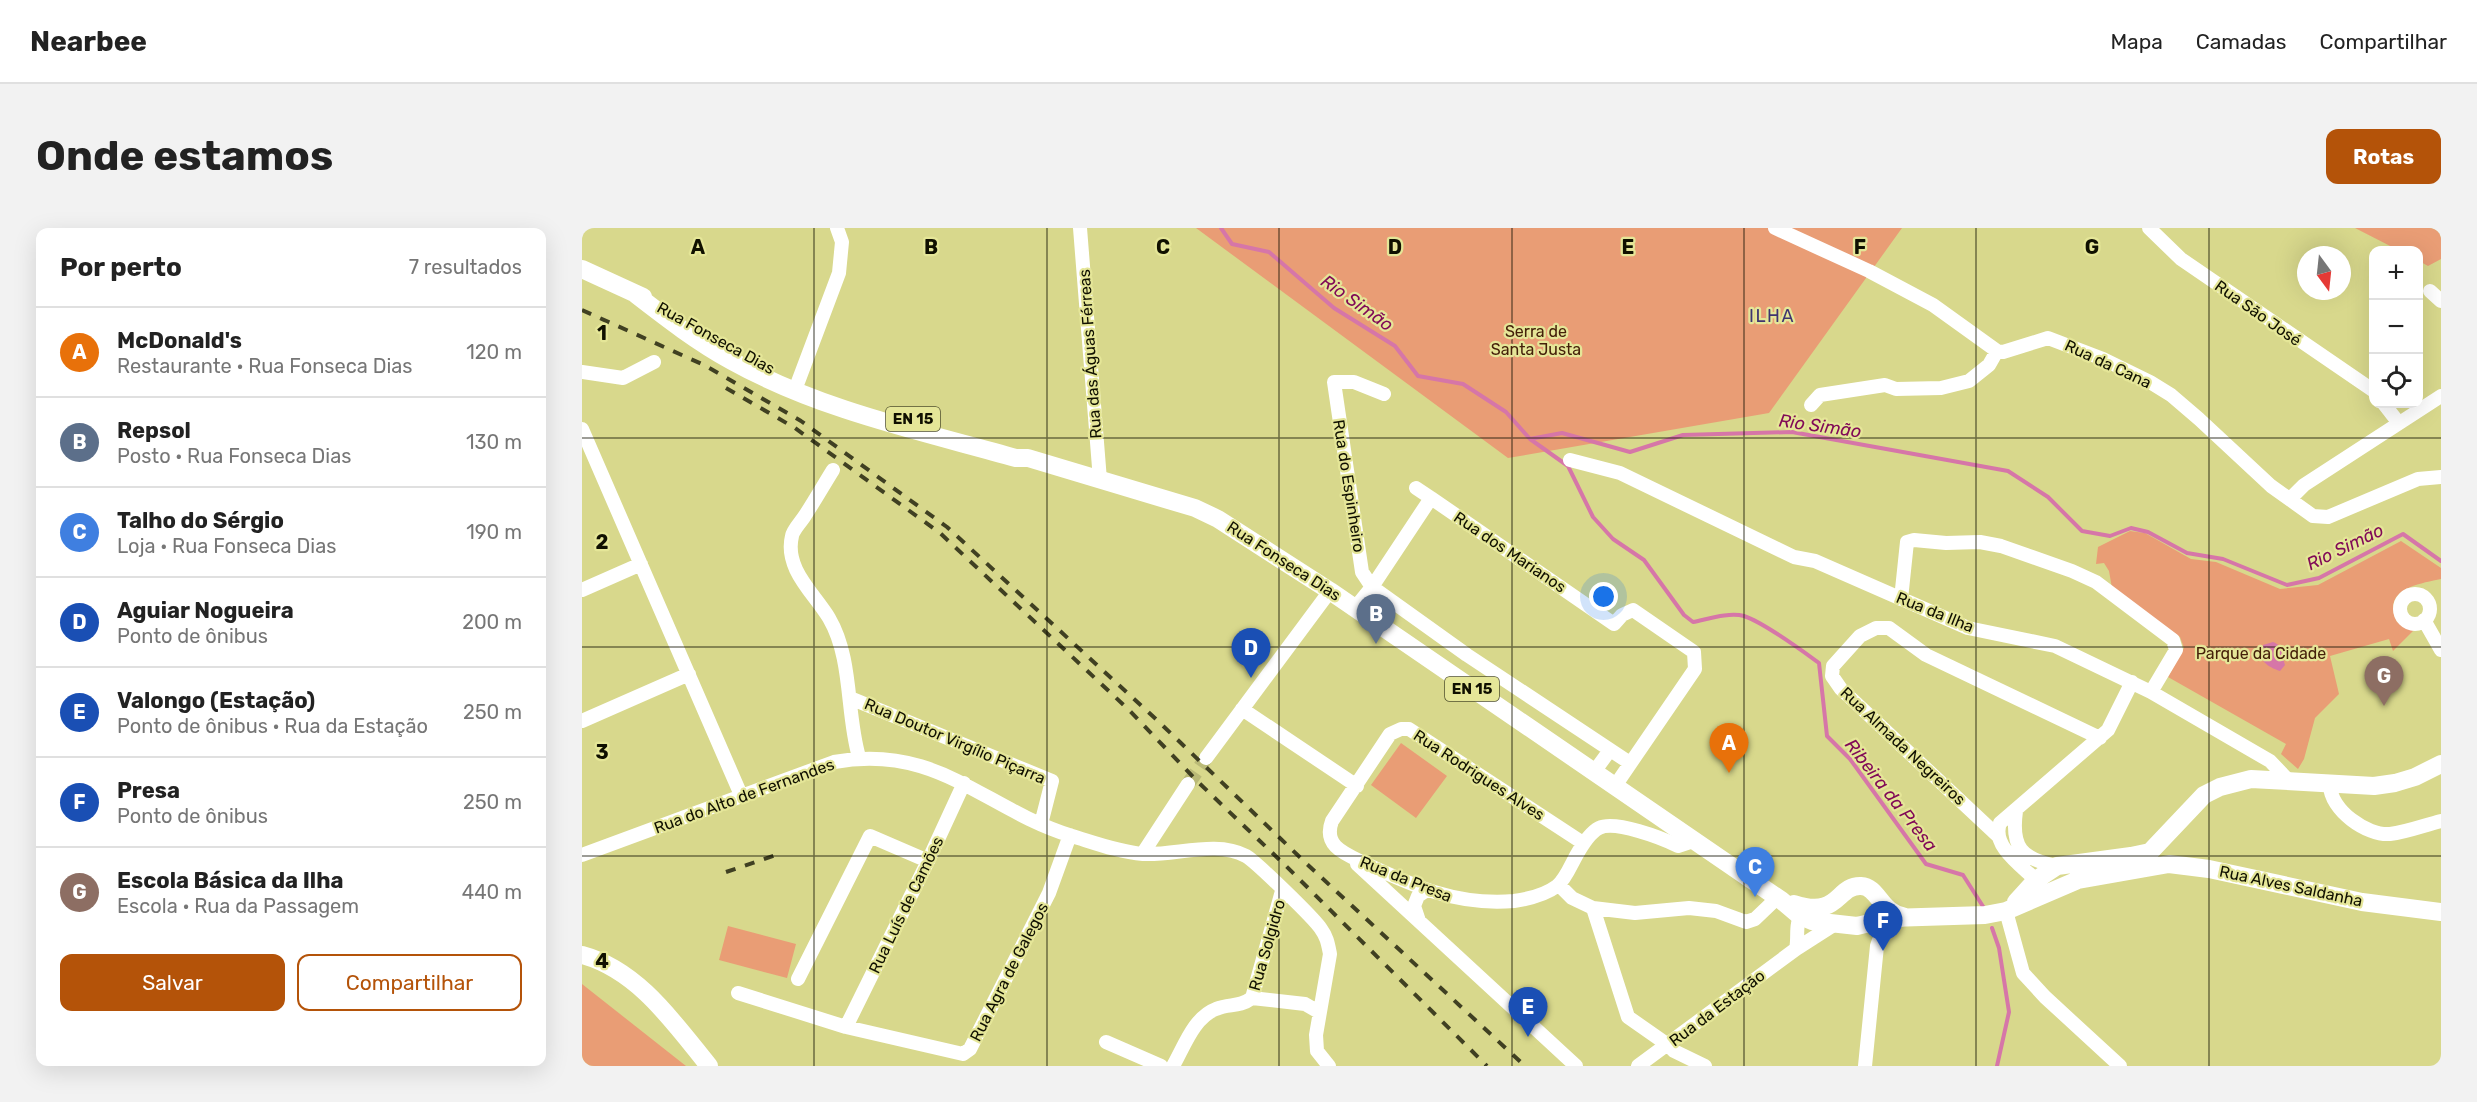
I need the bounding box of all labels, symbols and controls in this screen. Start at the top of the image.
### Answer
text: Nearbee [30,25,147,58]
text: Mapa [2110,29,2163,54]
text: Camadas [2196,29,2286,54]
text: Compartilhar [2319,29,2447,54]
button: Rotas [2326,129,2441,184]
text: Onde estamos [36,131,333,181]
text: A [691,235,706,259]
text: B [924,235,938,259]
text: C [1156,235,1170,259]
text: D [1388,235,1402,259]
text: E [1622,235,1634,259]
text: F [1854,235,1866,259]
text: G [2085,235,2099,259]
north arrow [2297,246,2351,300]
map controls [2369,246,2423,408]
button: + [2369,246,2423,300]
text: Por perto [60,252,182,283]
text: 7 resultados [409,255,522,279]
street label: Rua das Águas Férreas [1075,269,1105,439]
water label: Rio Simão [1317,270,1397,336]
street label: Rua São José [2211,276,2305,350]
street label: Rua Fonseca Dias [654,298,778,378]
button: − [2369,300,2423,354]
district label: ILHA [1749,305,1795,327]
text: 1 [597,321,607,345]
park label: Serra de Santa Justa [1491,322,1581,359]
text: McDonald's [117,327,242,354]
street label: Rua da Cana [2062,336,2154,392]
text: A [72,340,87,364]
text: 120 m [466,340,522,364]
text: Restaurante · Rua Fonseca Dias [117,354,413,378]
button: locate [2369,354,2423,408]
road number: EN 15 [886,407,940,431]
water label: Rio Simão [1777,409,1863,443]
text: Repsol [117,417,191,444]
street label: Rua do Espinheiro [1329,418,1369,554]
text: B [72,430,87,454]
text: 130 m [466,430,522,454]
text: Posto · Rua Fonseca Dias [117,444,351,468]
text: Talho do Sérgio [117,507,284,534]
street label: Rua dos Marianos [1450,507,1570,597]
street label: Rua Fonseca Dias [1224,517,1344,605]
water label: Rio Simão [2303,519,2387,575]
text: C [72,520,87,544]
text: 190 m [466,520,522,544]
text: 2 [596,530,609,554]
text: Loja · Rua Fonseca Dias [117,534,336,558]
your location [1589,582,1618,611]
street label: Rua da Ilha [1893,588,1977,636]
pin: B [1356,594,1396,644]
text: Aguiar Nogueira [117,597,294,624]
text: D [72,610,87,634]
text: 200 m [462,610,522,634]
text: Ponto de ônibus [117,624,268,648]
pin: D [1232,628,1270,678]
park label: Parque da Cidade [2196,644,2326,663]
pin: G [2364,656,2404,706]
road number: EN 15 [1445,677,1499,701]
street label: Rua Almada Negreiros [1837,683,1969,809]
text: Valongo (Estação) [117,687,315,714]
street label: Rua Doutor Virgílio Piçarra [862,694,1048,788]
text: E [73,700,86,724]
text: 250 m [463,700,522,724]
text: Ponto de ônibus · Rua da Estação [117,714,428,738]
pin: A [1710,724,1748,773]
street label: Rua Rodrigues Alves [1410,726,1548,824]
water label: Ribeira da Presa [1840,734,1942,856]
text: 3 [595,740,609,764]
street label: Rua do Alto de Fernandes [651,754,837,838]
text: Presa [117,777,180,804]
text: F [73,790,86,814]
text: 250 m [463,790,522,814]
text: Ponto de ônibus [117,804,268,828]
street label: Rua Luís de Camões [865,834,947,976]
pin: C [1736,848,1774,897]
street label: Rua da Presa [1357,852,1455,906]
street label: Rua Alves Saldanha [2218,862,2364,910]
text: Escola Básica da Ilha [117,867,343,894]
text: G [72,880,87,904]
text: 440 m [462,880,522,904]
text: Escola · Rua da Passagem [117,894,359,918]
street label: Rua Solgidro [1245,897,1289,993]
street label: Rua Agra de Galegos [966,899,1052,1045]
pin: F [1864,902,1902,951]
text: 4 [595,949,609,973]
button: Salvar [60,954,285,1011]
button: Compartilhar [297,954,522,1011]
street label: Rua da Estação [1665,966,1769,1050]
pin: E [1508,988,1548,1037]

